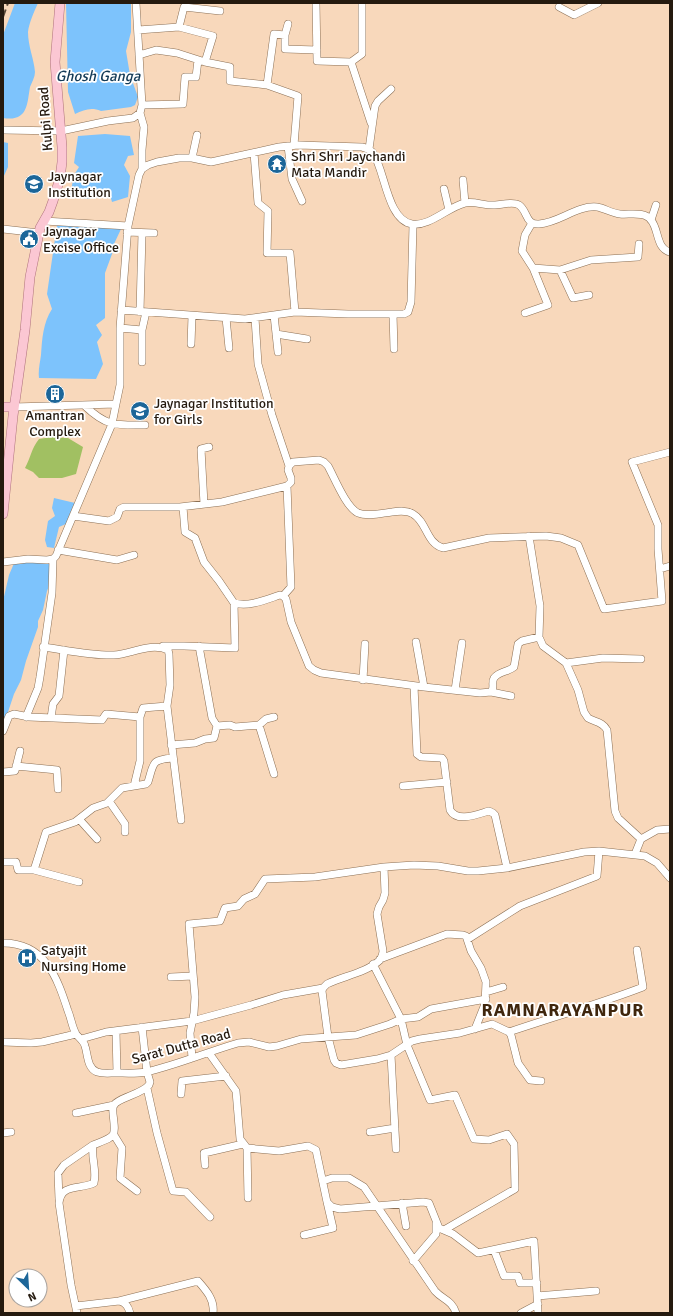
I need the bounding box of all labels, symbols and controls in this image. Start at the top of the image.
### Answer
water label: Ghosh Ganga [56,67,141,85]
street label: Kulpi Road [35,86,56,152]
place label: Shri Shri Jaychandi Mata Mandir [291,148,406,181]
temple icon: Shri Shri Jaychandi Mata Mandir [266,153,288,175]
place label: Jaynagar Institution [48,168,111,201]
school or university icon: Jaynagar Institution [23,173,45,195]
place label: Jaynagar Excise Office [43,223,119,256]
public building icon: Jaynagar Excise Office [18,228,40,250]
building icon: Amantran Complex [44,383,66,405]
place label: Jaynagar Institution for Girls [154,395,274,428]
school or university icon: Jaynagar Institution for Girls [129,400,151,422]
place label: Amantran Complex [25,407,85,440]
place label: Satyajit Nursing Home [41,942,126,975]
hospital icon: Satyajit Nursing Home [16,947,38,969]
district label: RAMNARAYANPUR [482,999,644,1021]
street label: Sarat Dutta Road [130,1025,232,1068]
north arrow [8,1268,48,1308]
text: N [26,1289,38,1304]

